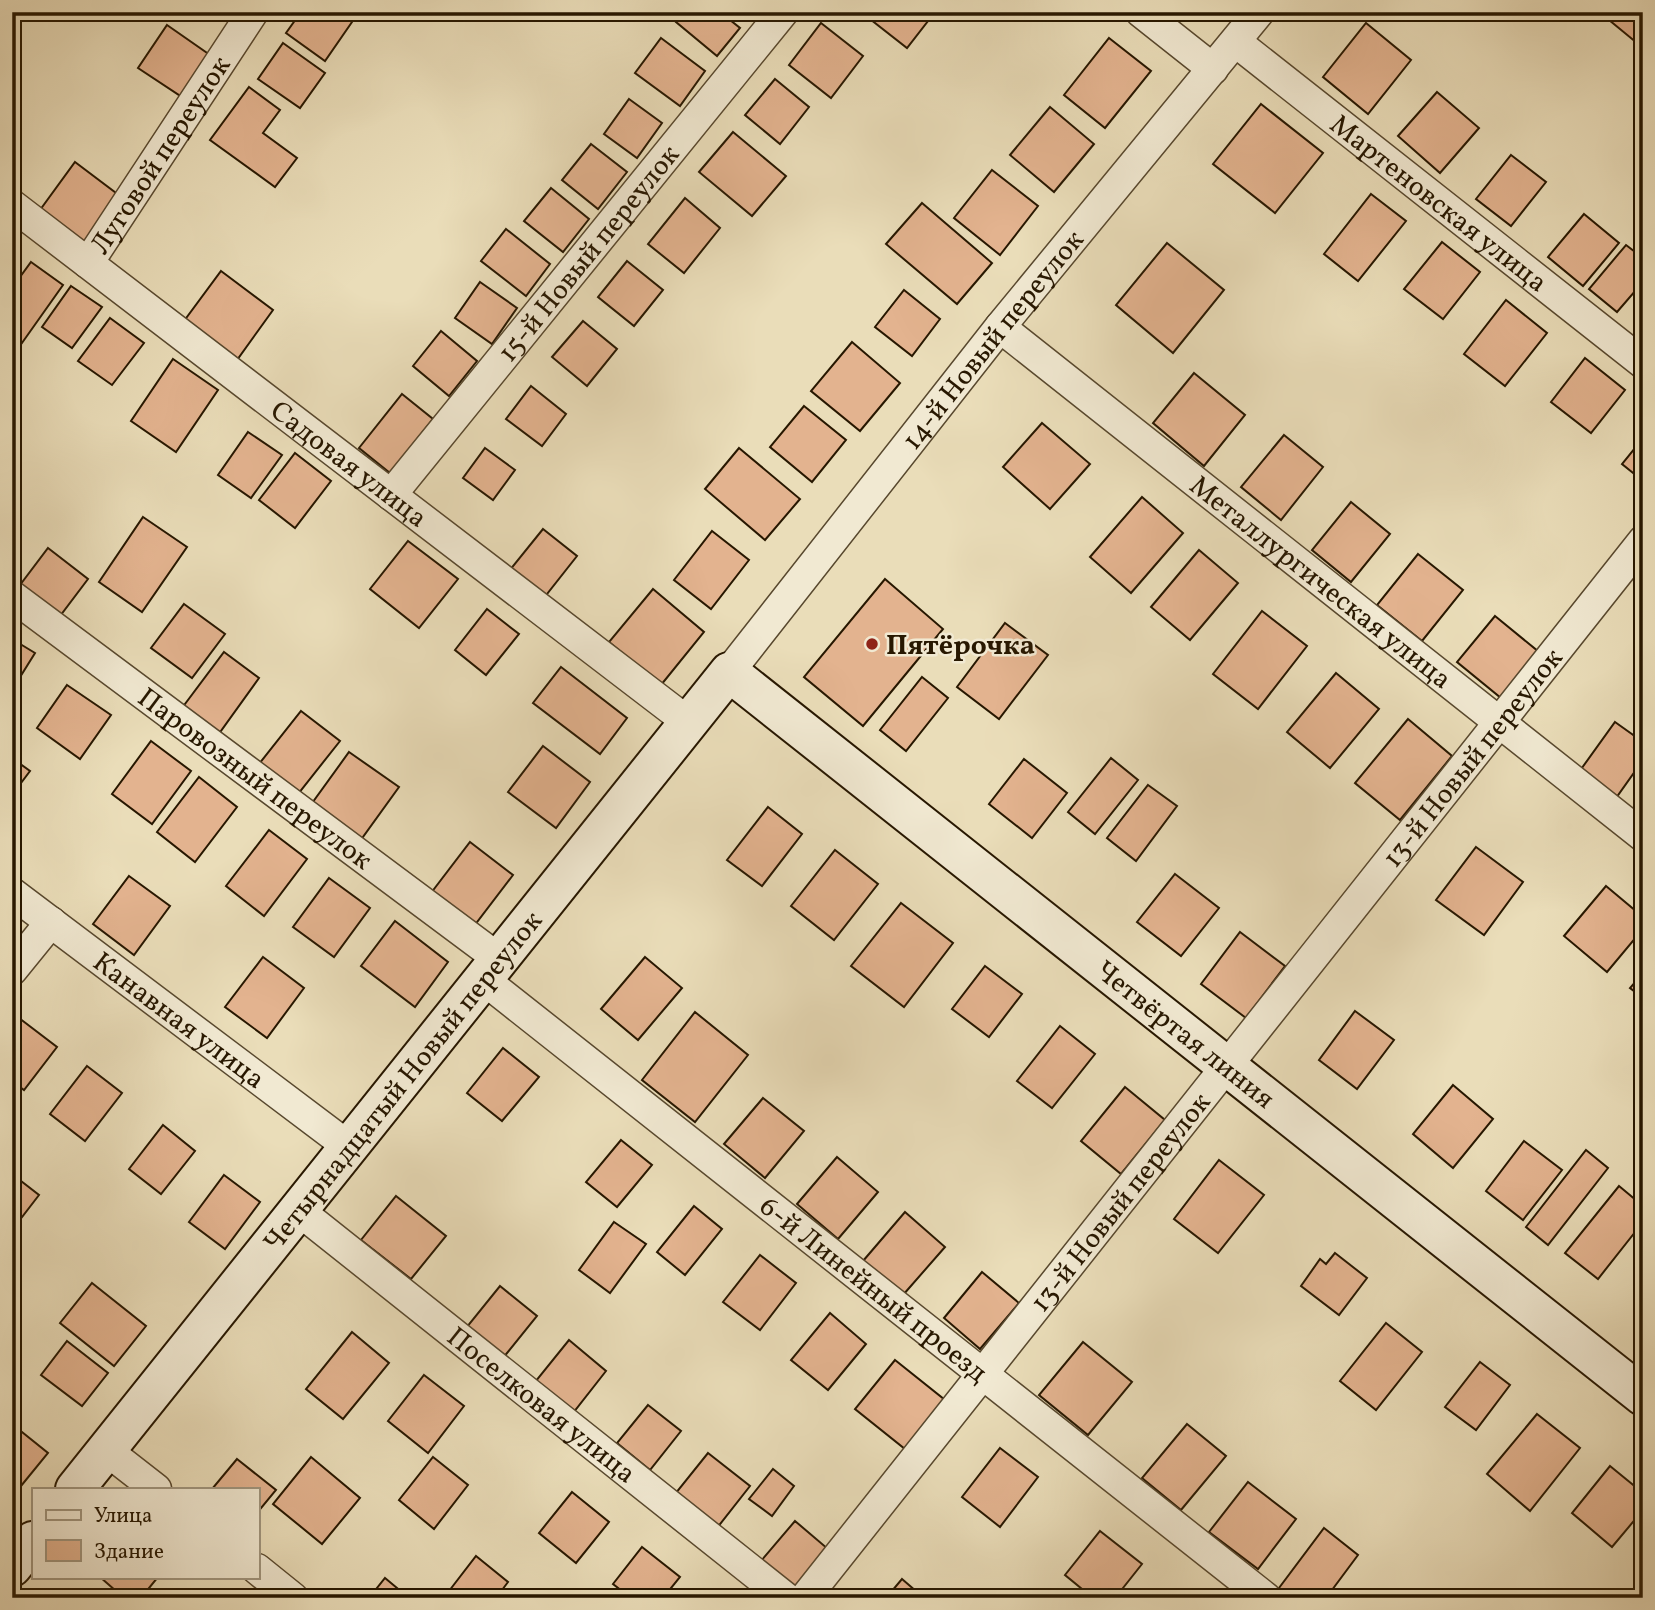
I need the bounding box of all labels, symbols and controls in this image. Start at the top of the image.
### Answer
street label: Луговой переулок [82,49,241,263]
street label: Мартеновская улица [1321,106,1555,302]
street label: 15-й Новый переулок [490,137,690,371]
street label: 14-й Новый переулок [894,223,1094,459]
street label: Садовая улица [261,392,435,538]
street label: Металлургическая улица [1181,467,1459,699]
place label: Пятёрочка [886,627,1035,666]
marker: Пятёрочка [864,636,880,652]
street label: 13-й Новый переулок [1374,641,1573,877]
street label: Паровозный переулок [129,679,380,880]
street label: Четырнадцатый Новый переулок [255,903,552,1261]
street label: Канавная улица [84,944,272,1099]
street label: Четвёртая линия [1086,952,1282,1119]
street label: 13-й Новый переулок [1022,1085,1221,1321]
street label: 6-й Линейный проезд [751,1188,995,1393]
street label: Поселковая улица [438,1319,643,1494]
legend [32,1488,259,1578]
text: Улица [94,1502,152,1531]
text: Здание [94,1538,164,1567]

